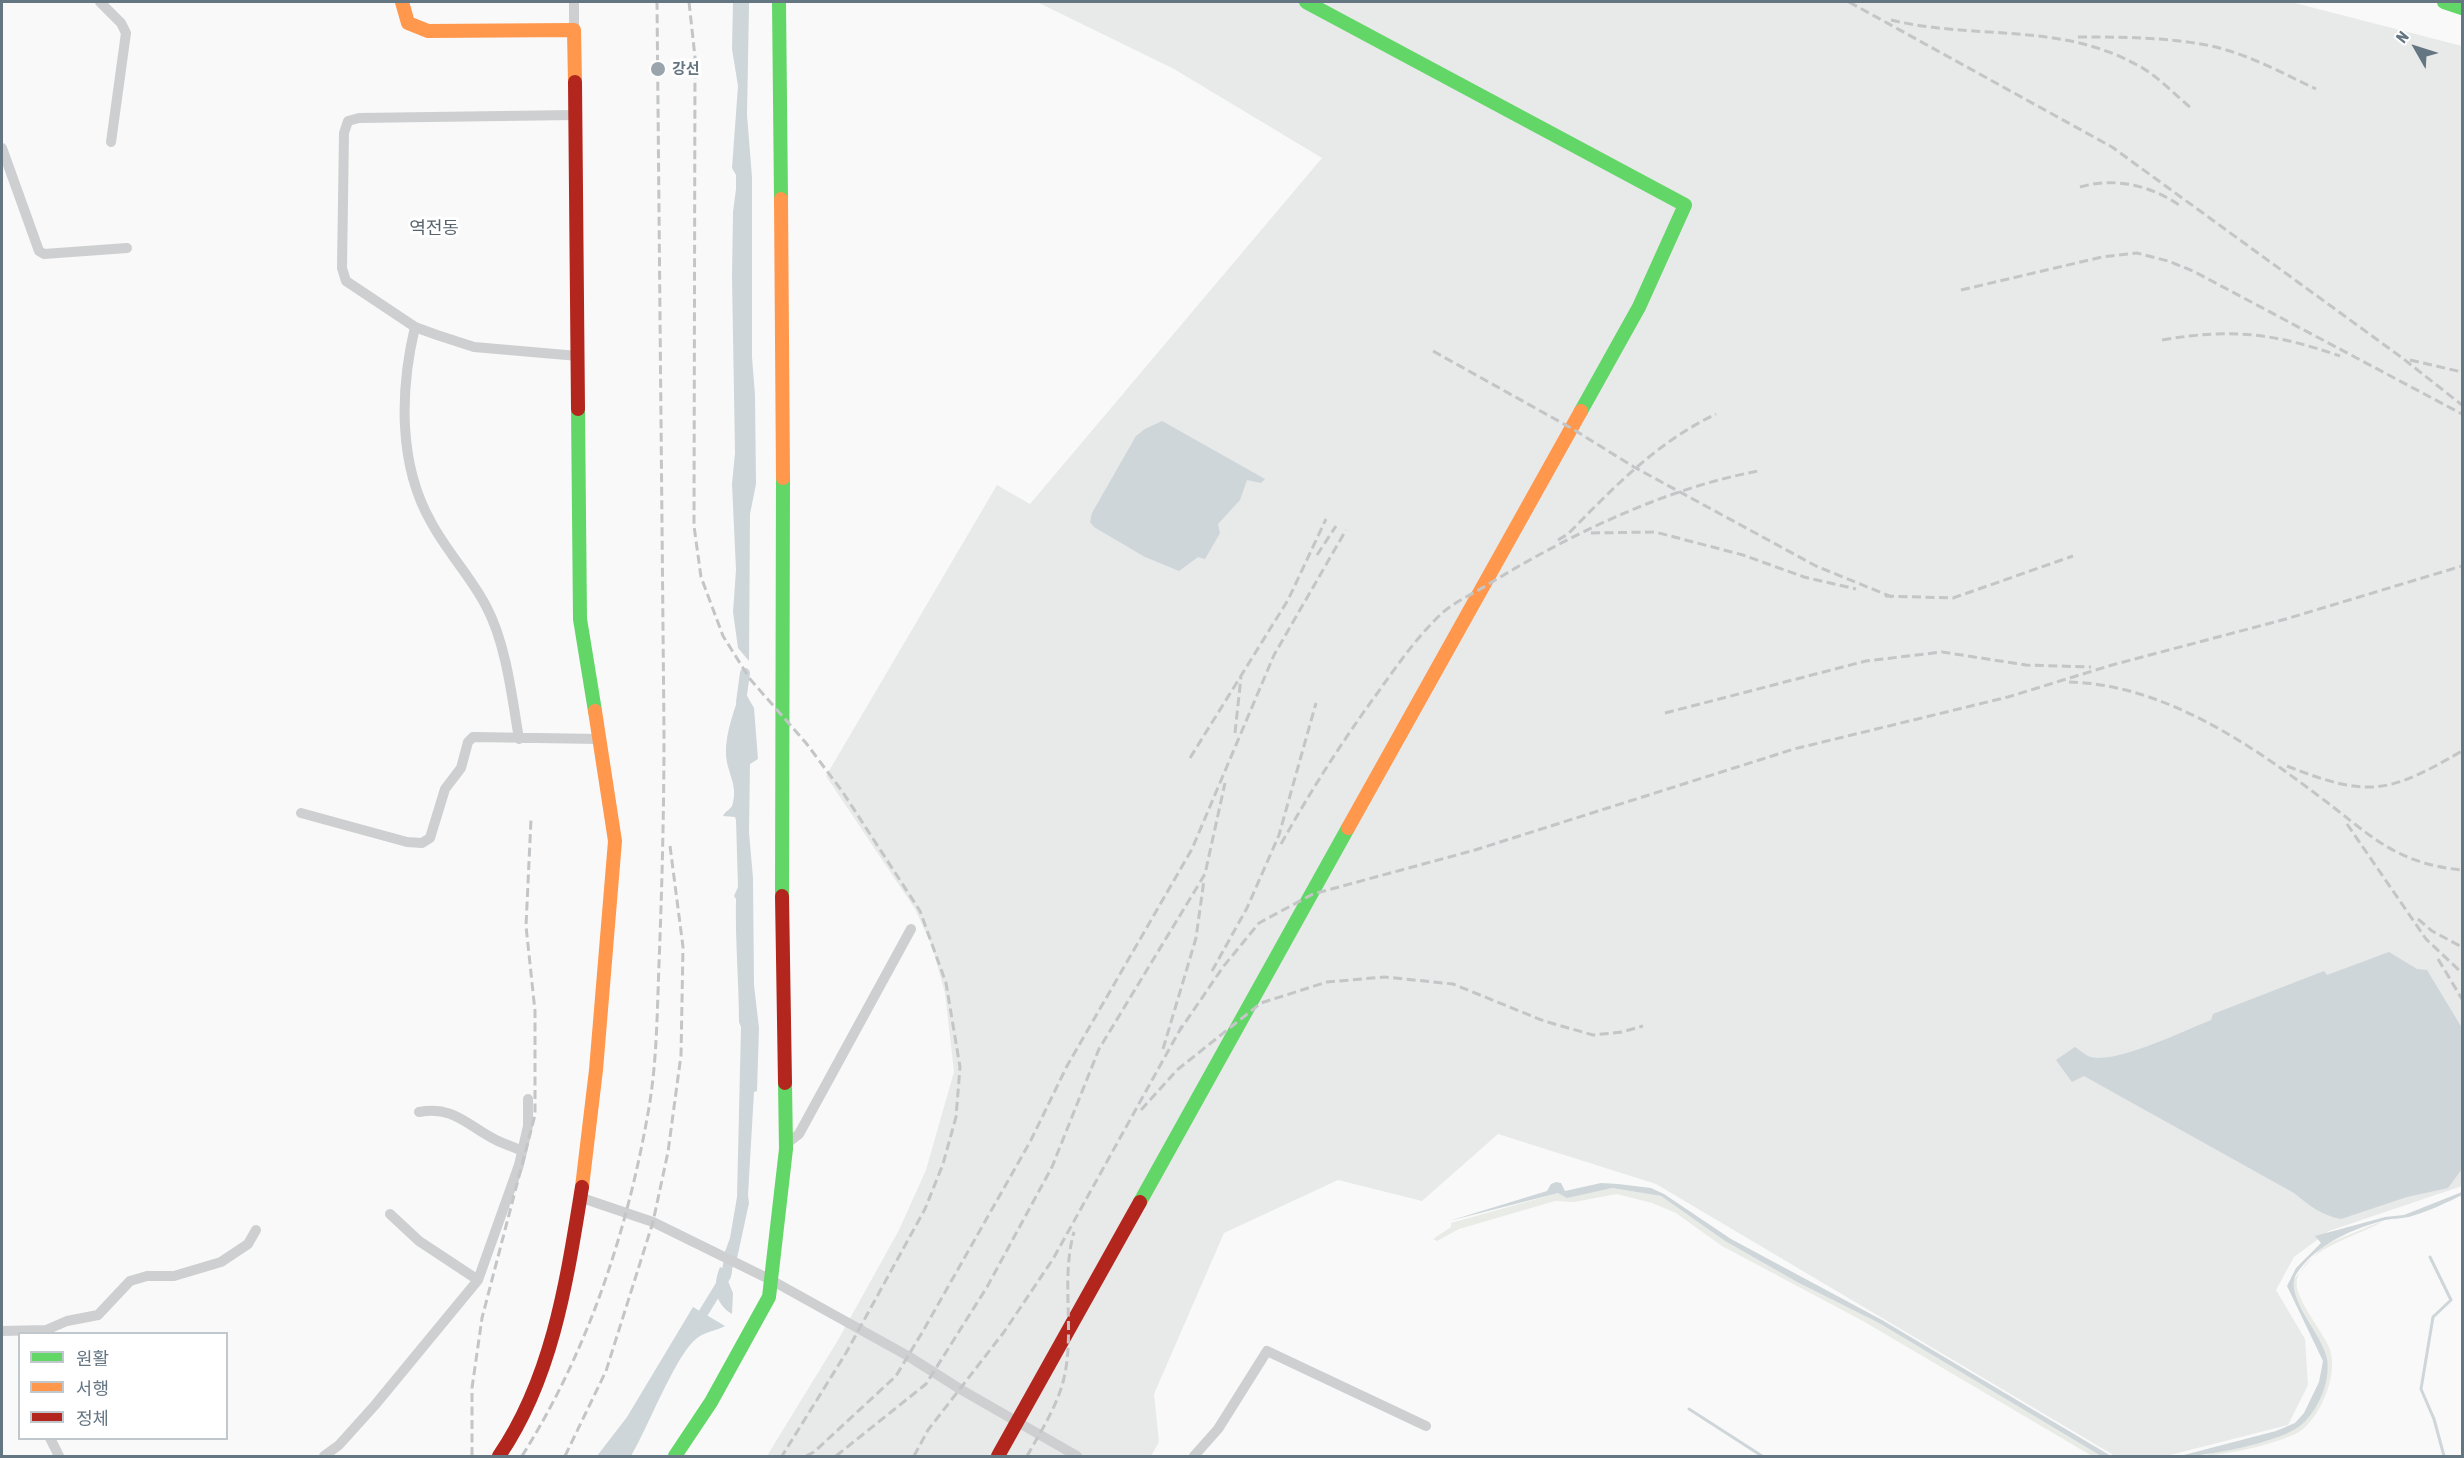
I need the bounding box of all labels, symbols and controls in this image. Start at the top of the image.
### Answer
north arrow [2386,18,2446,78]
text: N [2392,27,2412,46]
marker: 강선 [649,60,667,78]
place label: 강선 [672,60,700,78]
district label: 역전동 [409,217,459,239]
legend [18,1332,228,1440]
text: 원활 [76,1348,109,1369]
text: 서행 [76,1378,109,1399]
text: 정체 [76,1408,109,1429]

